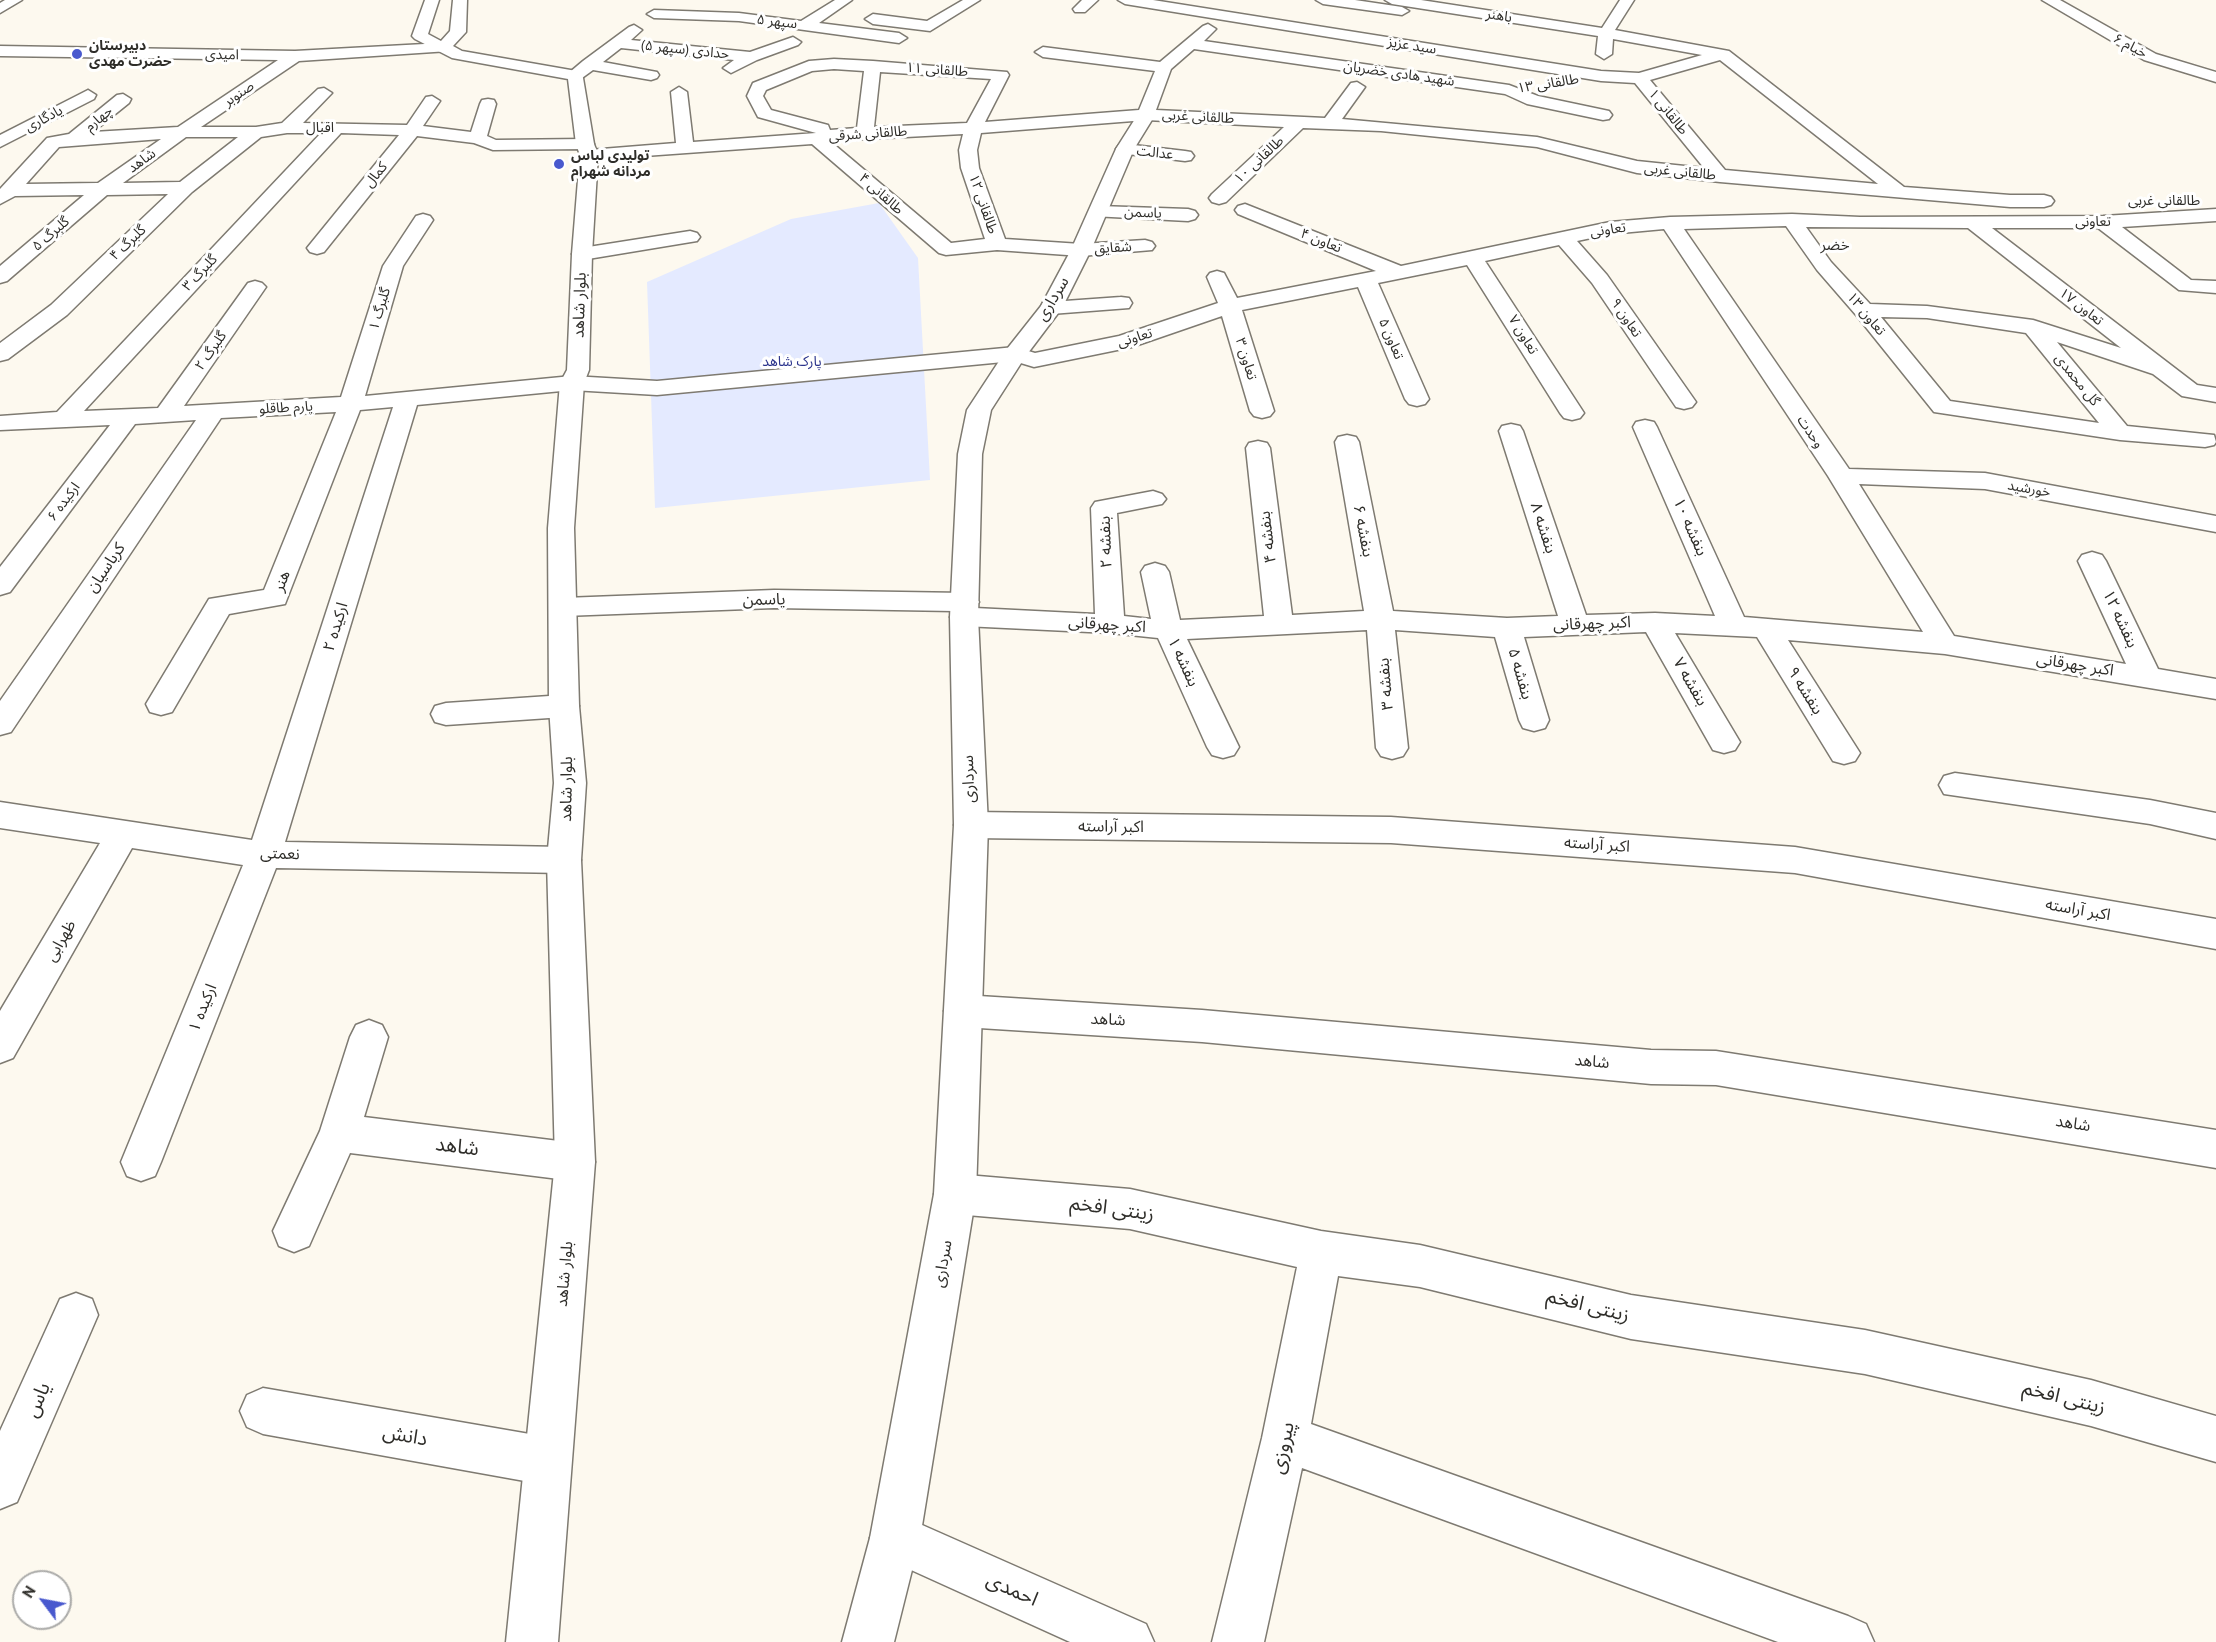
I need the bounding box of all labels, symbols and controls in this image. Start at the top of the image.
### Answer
street label: باهنر [1485,6,1513,26]
street label: سپهر ۵ [756,11,798,33]
street label: خیام ۶ [2110,30,2150,62]
street label: سید عزیز [1386,34,1438,58]
street label: حدادی (سپهر ۵) [640,37,730,63]
place label: دبیرستان حضرت مهدی [89,38,172,70]
street label: امیدی [205,46,239,64]
marker: دبیرستان حضرت مهدی [70,47,84,61]
street label: شهید هادی خضریان [1342,58,1456,90]
street label: طالقانی ۱۱ [905,59,969,81]
street label: طالقانی ۱۳ [1516,71,1580,97]
street label: صنوبر [220,78,258,110]
street label: طالقانی ۱ [1644,86,1692,138]
street label: یادگاری [22,102,66,136]
street label: چهارم [82,103,116,135]
street label: طالقانی غربی [1161,107,1235,127]
street label: اقبال [306,120,334,136]
street label: طالقانی شرقی [828,123,908,145]
street label: طالقانی ۱۰ [1231,133,1287,187]
street label: عدالت [1136,143,1174,163]
street label: شاهد [125,145,159,177]
place label: تولیدی لباس مردانه شهرام [571,148,651,180]
marker: تولیدی لباس مردانه شهرام [552,157,566,171]
street label: کمال [361,159,391,191]
street label: طالقانی غربی [1643,160,1717,184]
street label: طالقانی ۴ [855,170,907,218]
street label: طالقانی ۱۲ [965,172,1001,236]
street label: طالقانی غربی [2128,193,2200,209]
street label: یاسمن [1124,204,1162,222]
street label: گلبرگ ۵ [29,213,73,255]
street label: تعاونی [2075,213,2111,231]
street label: تعاونی [1589,219,1627,241]
street label: گلبرگ ۴ [106,222,150,264]
street label: تعاون ۴ [1298,225,1344,257]
district label: خضر [1820,237,1850,255]
street label: شقایق [1094,239,1132,257]
street label: گلبرگ ۳ [179,251,221,295]
street label: بلوار شاهد [569,272,591,338]
street label: سرداری [1032,274,1074,324]
street label: تعاون ۱۷ [2056,285,2106,329]
street label: گلبرگ ۱ [366,286,394,332]
street label: تعاون ۱۳ [1843,289,1889,339]
street label: تعاون ۹ [1607,295,1645,341]
street label: تعاون ۷ [1504,312,1542,358]
street label: تعاون ۵ [1375,316,1407,362]
street label: تعاونی [1115,325,1155,351]
street label: گلبرگ ۲ [192,328,230,374]
street label: تعاون ۳ [1232,336,1260,382]
street label: گل محمدی [2051,351,2103,409]
park label: پارک شاهد [762,354,822,370]
street label: یارم طاقلو [259,398,313,418]
street label: وحدت [1793,412,1827,452]
street label: خورشید [2006,477,2052,501]
street label: ارکیده ۶ [44,479,84,525]
street label: بنفشه ۱۰ [1669,495,1711,559]
street label: بنفشه ۸ [1526,500,1560,556]
street label: بنفشه ۶ [1349,503,1377,559]
street label: بنفشه ۴ [1255,510,1281,564]
street label: بنفشه ۲ [1095,515,1117,569]
street label: کرباسیان [83,540,129,596]
street label: هنر [269,568,295,594]
street label: بنفشه ۱۲ [2098,587,2142,651]
street label: یاسمن [742,590,786,610]
street label: ارکیده ۲ [320,600,352,654]
street label: اکبر چهرقانی [1068,613,1146,637]
street label: اکبر چهرقانی [1553,613,1631,635]
street label: بنفشه ۱ [1163,634,1203,690]
street label: بنفشه ۵ [1504,646,1536,702]
street label: اکبر چهرقانی [2035,649,2115,681]
street label: بنفشه ۷ [1669,654,1711,710]
street label: بنفشه ۳ [1374,657,1398,711]
street label: بنفشه ۹ [1783,664,1827,718]
street label: سرداری [959,755,979,803]
street label: بلوار شاهد [557,756,577,822]
street label: اکبر آراسته [1078,817,1144,837]
street label: اکبر آراسته [1563,833,1631,857]
street label: نعمتی [260,844,300,864]
street label: اکبر آراسته [2044,895,2112,925]
street label: ظهرابی [41,917,81,965]
street label: ارکیده ۱ [185,981,221,1035]
street label: شاهد [1090,1009,1126,1031]
street label: شاهد [1574,1051,1610,1073]
street label: شاهد [2054,1112,2092,1136]
street label: شاهد [434,1132,480,1162]
street label: زینتی افخم [1068,1191,1156,1227]
street label: سرداری [929,1239,957,1289]
street label: بلوار شاهد [553,1241,577,1307]
street label: زینتی افخم [1544,1284,1632,1328]
street label: زینتی افخم [2020,1376,2108,1420]
street label: یاس [20,1379,56,1421]
street label: دانش [381,1420,429,1452]
street label: پیروزی [1266,1420,1300,1476]
street label: احمدی [982,1568,1042,1612]
north arrow [12,1570,72,1630]
text: N [17,1582,40,1601]

